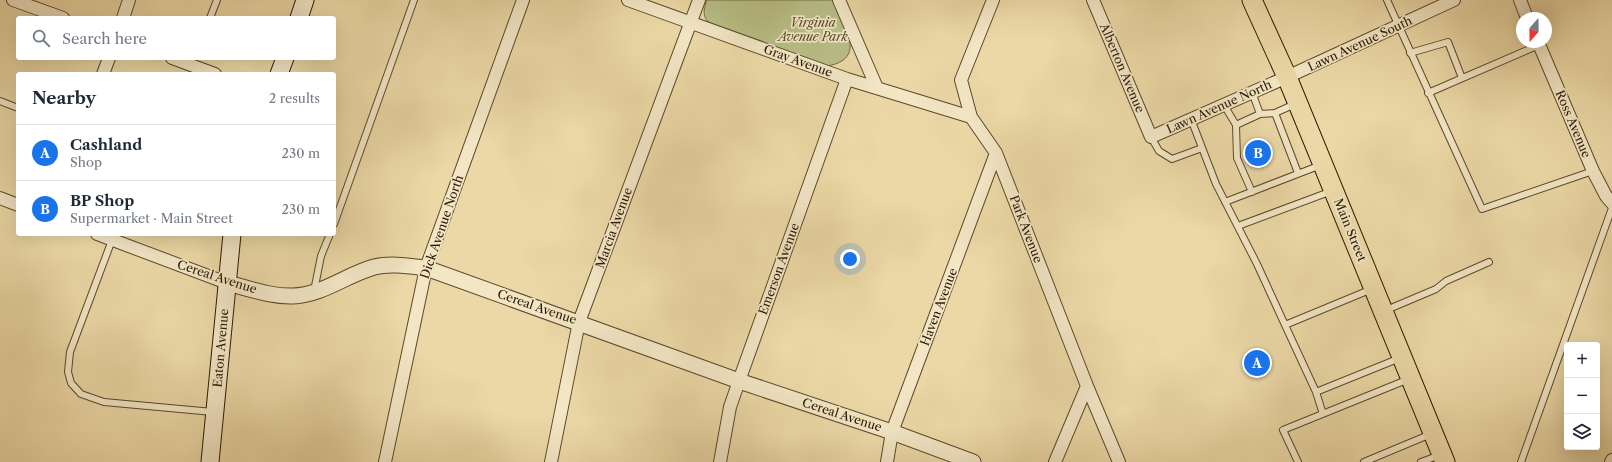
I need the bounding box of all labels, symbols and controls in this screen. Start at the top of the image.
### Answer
north arrow [1516,12,1552,48]
street label: Lawn Avenue South [1305,13,1415,74]
park label: Virginia Avenue Park [776,15,848,44]
search box [16,16,336,60]
street label: Alberton Avenue [1096,20,1148,115]
icon: search [30,27,52,49]
text: Search here [62,29,147,48]
street label: Gray Avenue [762,41,835,80]
street label: Lawn Avenue North [1164,76,1274,137]
text: Nearby [32,88,96,108]
street label: Ross Avenue [1553,88,1595,160]
text: 2 results [269,90,320,106]
text: Cashland [70,135,142,154]
pin: B [1245,138,1271,168]
text: A [40,145,50,161]
text: 230 m [282,145,320,161]
text: Shop [70,154,102,170]
street label: Dick Avenue North [417,173,466,281]
street label: Marcia Avenue [592,185,635,270]
text: BP Shop [70,191,134,210]
street label: Park Avenue [1007,193,1046,265]
street label: Main Street [1331,196,1370,264]
text: B [40,201,50,217]
text: 230 m [282,201,320,217]
text: Supermarket · Main Street [70,210,233,226]
street label: Emerson Avenue [755,221,802,317]
your location [840,249,860,269]
street label: Cereal Avenue [175,257,259,297]
street label: Haven Avenue [917,266,960,348]
street label: Cereal Avenue [496,286,579,327]
street label: Eaton Avenue [210,308,231,388]
map controls [1564,342,1600,450]
button: + [1564,342,1600,378]
pin: A [1244,348,1270,378]
button: − [1564,378,1600,414]
street label: Cereal Avenue [800,395,884,435]
button: layers [1564,414,1600,450]

